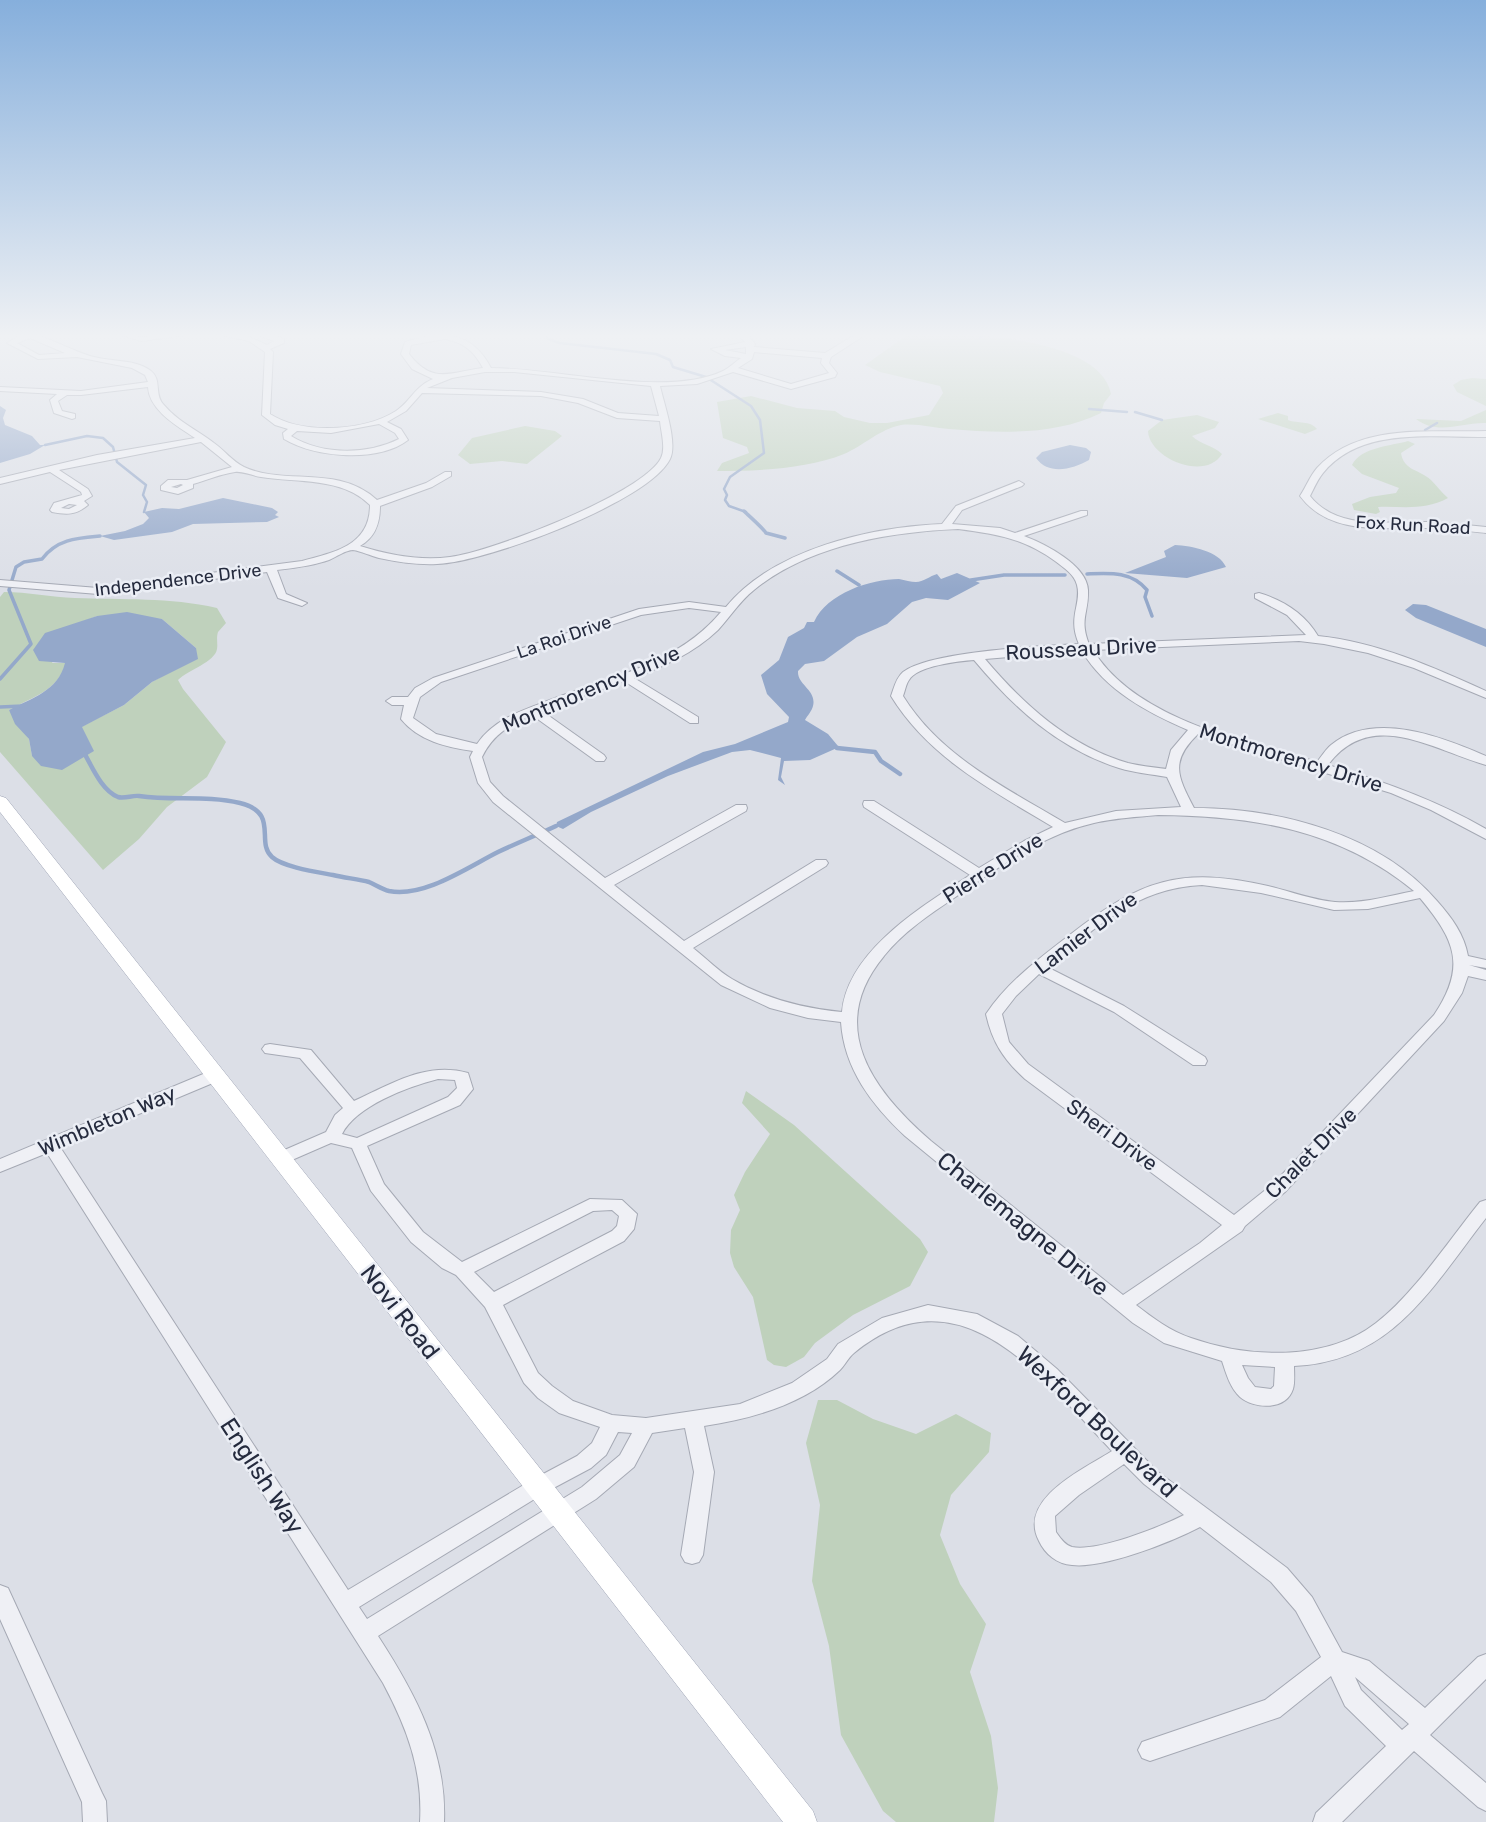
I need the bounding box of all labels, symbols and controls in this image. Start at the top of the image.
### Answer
street label: Fox Run Road [1355,511,1471,539]
street label: Independence Drive [93,559,263,601]
street label: La Roi Drive [514,611,614,663]
street label: Rousseau Drive [1005,632,1157,665]
street label: Montmorency Drive [498,640,683,737]
street label: Montmorency Drive [1196,718,1386,797]
street label: Pierre Drive [938,827,1047,908]
street label: Lamier Drive [1029,886,1142,979]
street label: Wimbleton Way [34,1080,180,1161]
street label: Sheri Drive [1062,1093,1163,1176]
street label: Chalet Drive [1260,1102,1362,1204]
street label: Charlemagne Drive [932,1146,1114,1302]
street label: Novi Road [355,1259,445,1365]
street label: Wexford Boulevard [1011,1341,1183,1503]
street label: English Way [214,1413,310,1539]

